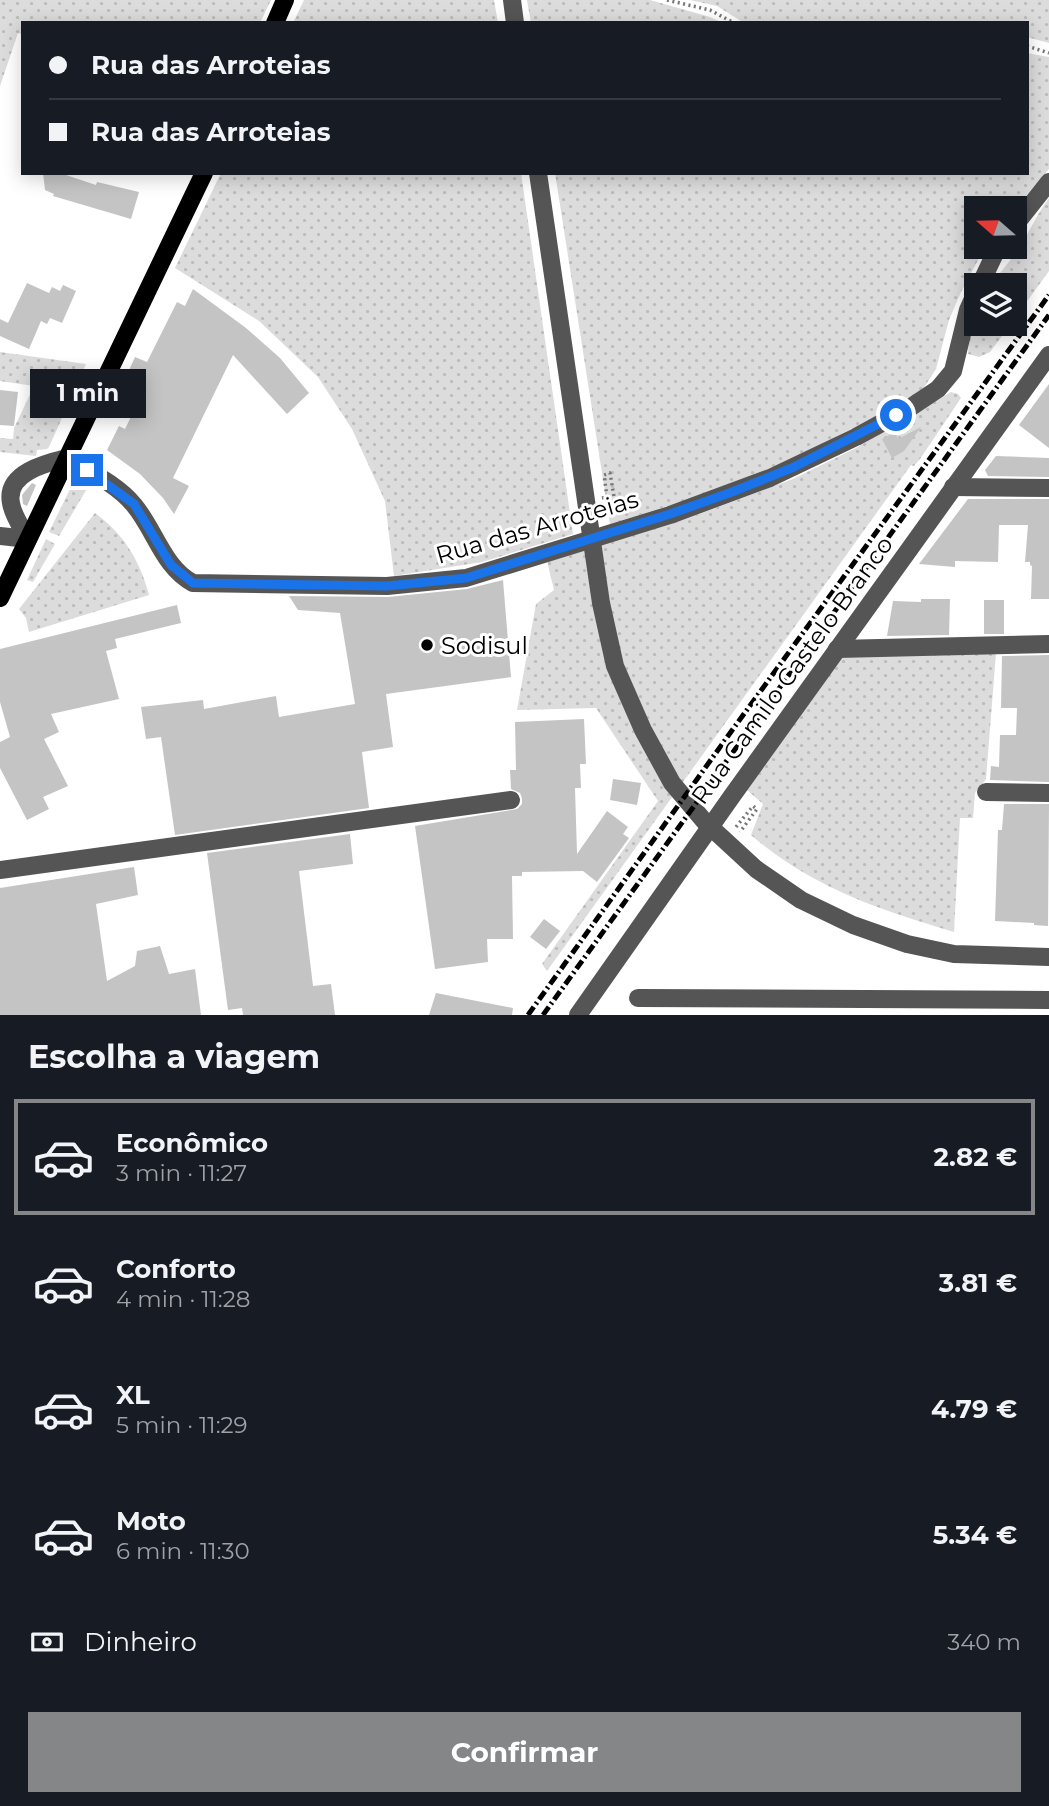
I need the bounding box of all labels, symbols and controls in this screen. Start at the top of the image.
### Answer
text: Rua das Arroteias [91,49,331,81]
text: Rua das Arroteias [91,116,331,148]
north arrow [964,196,1027,259]
map controls [964,196,1027,336]
button: layers [964,273,1027,336]
callout: 1 min [29,368,145,418]
text: 1 min [57,379,119,407]
route start [880,399,912,431]
route end [71,454,103,486]
street label: Rua das Arroteias [432,484,642,570]
street label: Rua Camilo Castelo Branco [685,530,899,810]
place label: Sodisul [441,631,528,660]
marker: Sodisul [419,637,435,653]
text: Escolha a viagem [28,1037,320,1076]
icon: car [32,1126,95,1189]
text: Econômico [116,1127,268,1159]
text: 2.82 € [933,1141,1017,1173]
text: 3 min · 11:27 [116,1159,247,1187]
icon: car [32,1252,95,1315]
text: Conforto [116,1253,236,1285]
text: 3.81 € [939,1267,1017,1299]
text: 4 min · 11:28 [116,1285,250,1313]
icon: car [32,1378,95,1441]
text: XL [116,1379,150,1411]
text: 4.79 € [931,1393,1017,1425]
text: 5 min · 11:29 [116,1411,248,1439]
icon: car [32,1504,95,1567]
text: Moto [116,1505,186,1537]
text: 5.34 € [933,1519,1017,1551]
text: 6 min · 11:30 [116,1537,250,1565]
icon: cash [28,1623,66,1661]
text: Dinheiro [84,1626,197,1658]
text: 340 m [947,1628,1021,1656]
button: Confirmar [28,1712,1021,1792]

